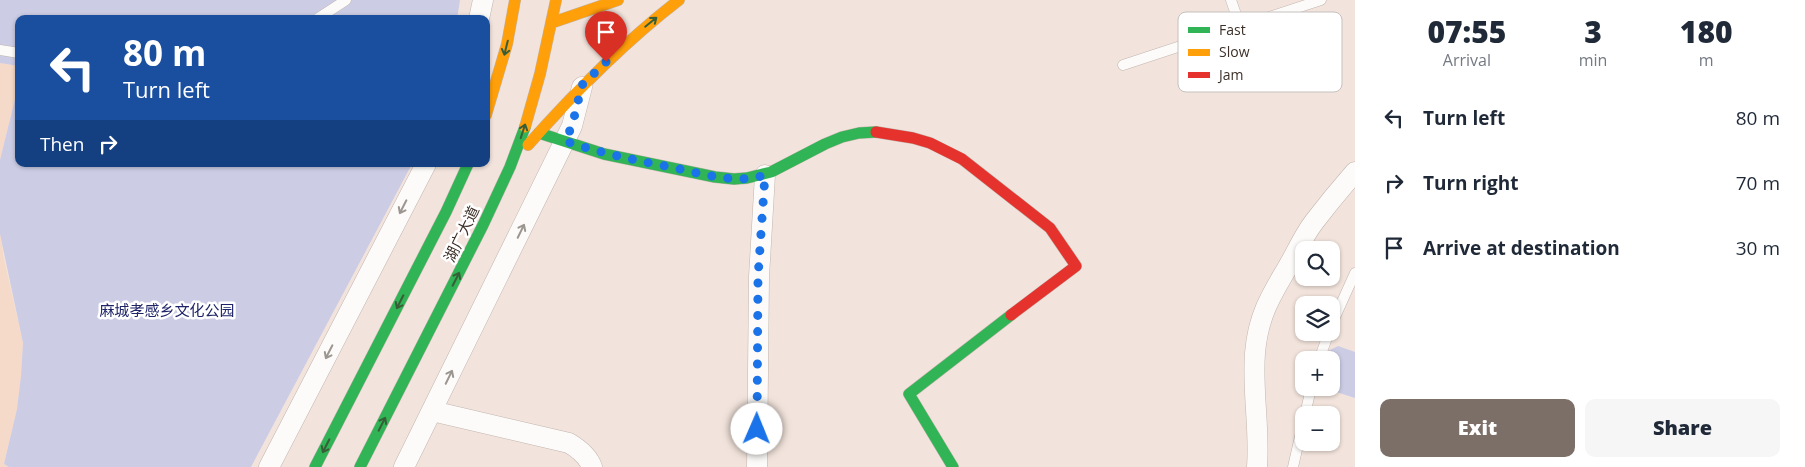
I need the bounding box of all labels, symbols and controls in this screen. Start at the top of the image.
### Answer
pin [585,11,627,62]
text: 07:55 [1427,11,1506,52]
text: 3 [1584,11,1602,52]
text: 180 [1680,11,1733,52]
legend [1178,12,1342,92]
one-way arrow [644,16,657,27]
icon: arrive [592,18,620,46]
text: Fast [1219,20,1246,39]
text: 80 m [123,29,206,76]
icon: left [40,35,105,100]
one-way arrow [501,39,510,55]
text: Slow [1219,42,1250,61]
text: Arrival [1443,49,1491,71]
text: min [1579,49,1607,71]
text: m [1699,49,1714,71]
text: Jam [1217,65,1244,84]
text: Turn left [123,74,210,104]
icon: left [1380,104,1408,132]
text: Turn left [1423,105,1505,131]
text: 80 m [1736,105,1780,131]
one-way arrow [519,124,528,139]
icon: right [94,130,122,158]
text: Then [40,131,84,157]
icon: right [1380,169,1408,197]
text: Turn right [1423,170,1518,196]
text: 70 m [1736,170,1780,196]
one-way arrow [398,199,407,214]
street label: 湖广大道 [439,202,483,265]
one-way arrow [517,224,526,239]
icon: arrive [1380,234,1408,262]
text: Arrive at destination [1423,235,1620,261]
text: 30 m [1736,235,1780,261]
map controls [1295,241,1340,451]
button: search [1295,241,1340,286]
one-way arrow [452,272,461,287]
one-way arrow [395,294,405,309]
button: layers [1295,296,1340,341]
park label: 麻城孝感乡文化公园 [99,300,235,320]
one-way arrow [324,344,334,359]
button: + [1295,351,1340,396]
one-way arrow [444,369,454,384]
button: Exit [1380,399,1575,457]
button: Share [1585,399,1780,457]
position arrow [730,402,782,454]
button: − [1295,406,1340,451]
one-way arrow [377,416,387,431]
one-way arrow [321,438,330,453]

